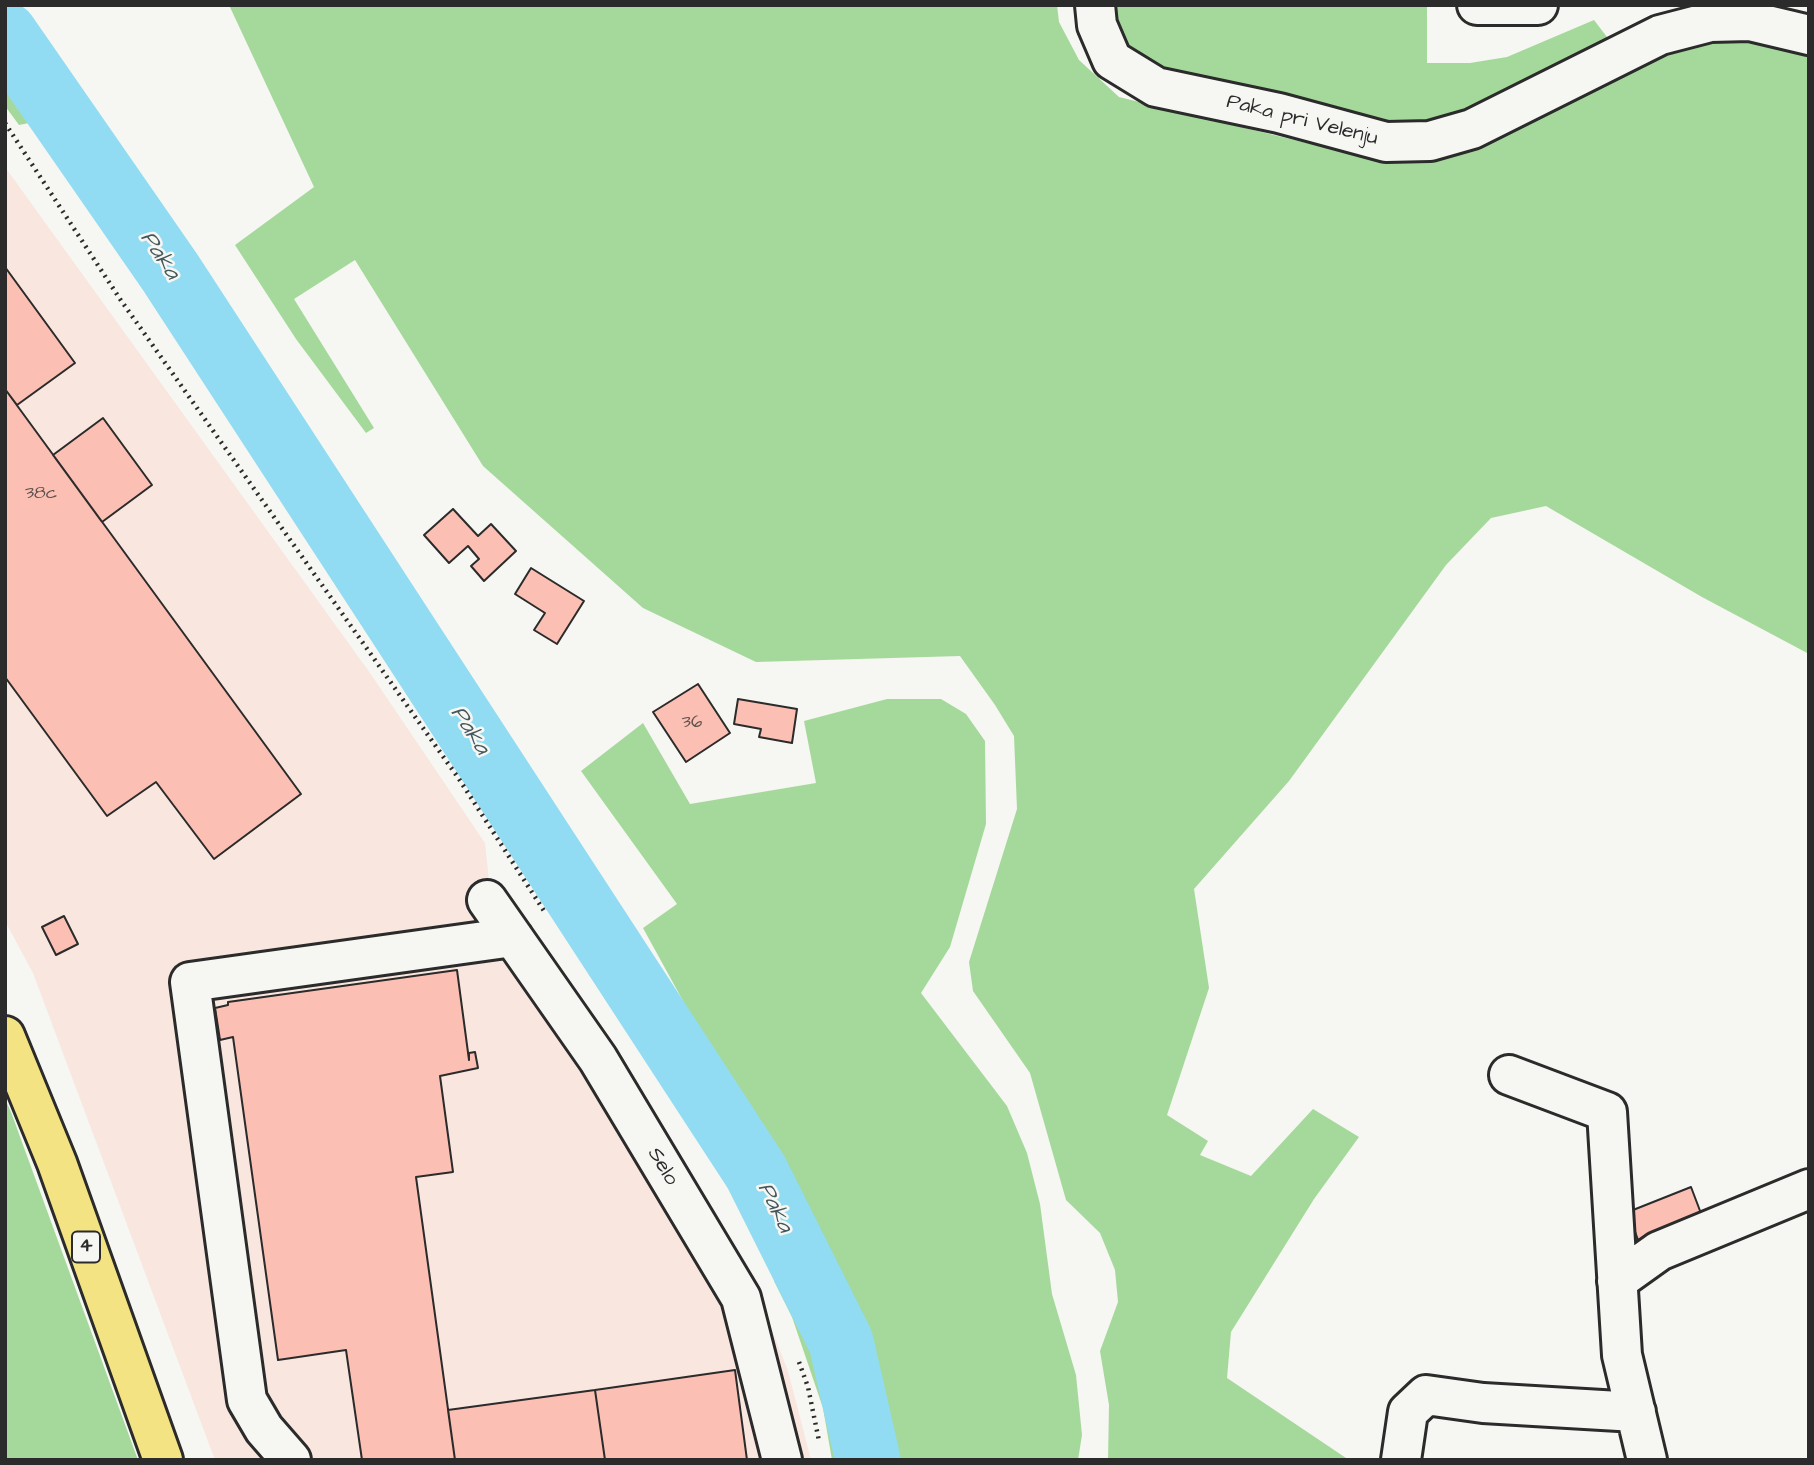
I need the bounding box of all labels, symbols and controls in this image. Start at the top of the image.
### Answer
street label: Paka pri Velenju [1224,90,1380,152]
water label: Paka [133,227,185,285]
house number: 38c [25,483,57,505]
water label: Paka [443,702,495,760]
house number: 36 [682,712,702,734]
street label: Selo [641,1143,683,1191]
water label: Paka [750,1178,798,1238]
road number: 4 [72,1232,100,1262]

